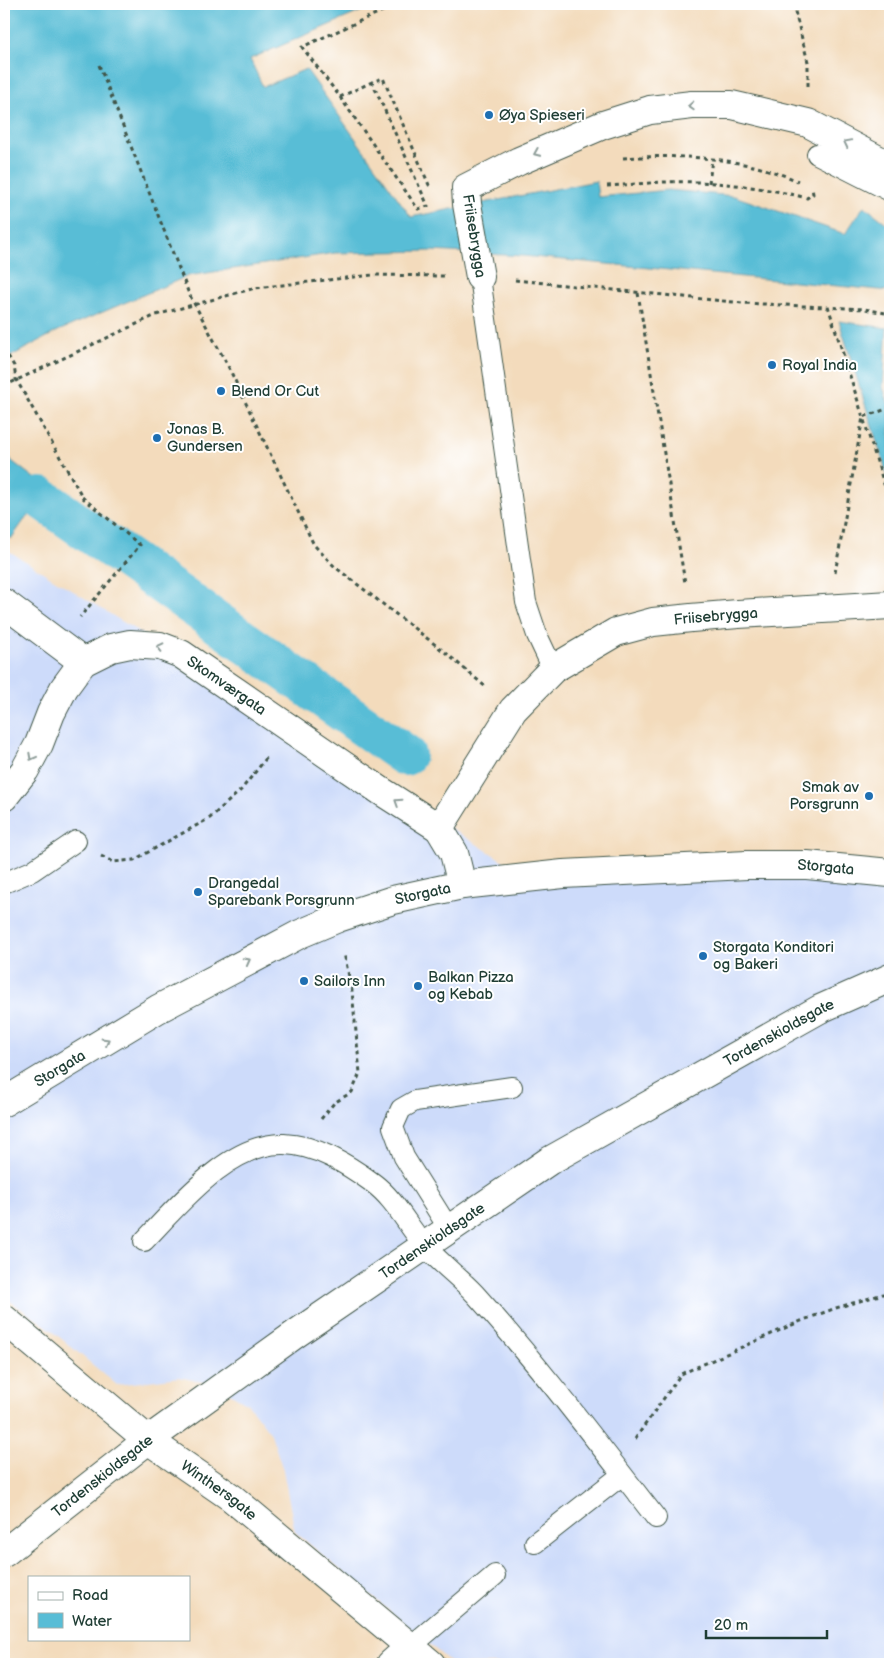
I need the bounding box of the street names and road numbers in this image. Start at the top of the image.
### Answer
street label: Friisebrygga [458,193,490,279]
street label: Friisebrygga [673,603,759,629]
street label: Skomværgata [183,651,270,719]
street label: Storgata [798,856,855,879]
street label: Storgata [393,878,452,909]
street label: Tordenskioldsgate [720,994,837,1071]
street label: Storgata [30,1046,89,1091]
street label: Tordenskioldsgate [376,1198,488,1283]
street label: Tordenskioldsgate [48,1430,157,1521]
street label: Winthersgate [177,1456,261,1524]

